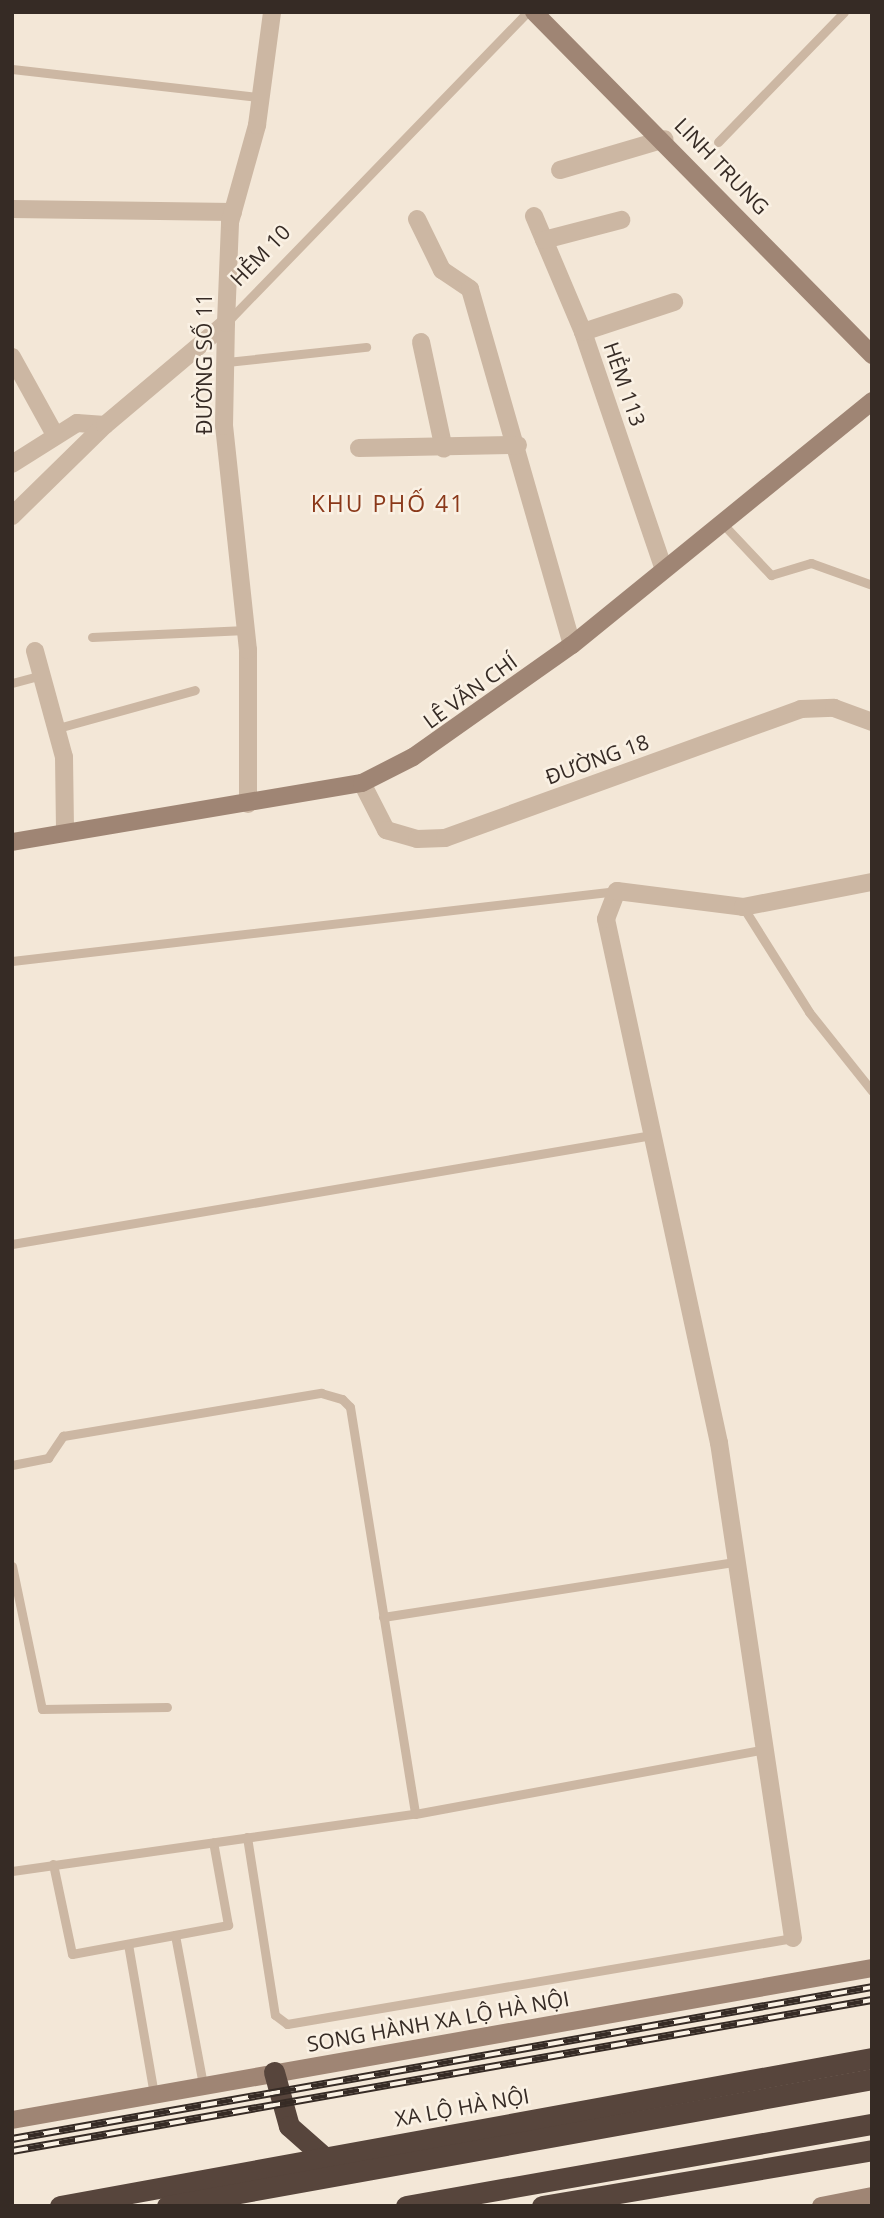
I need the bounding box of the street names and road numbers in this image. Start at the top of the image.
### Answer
street label: LINH TRUNG [670,112,774,220]
street label: HẺM 10 [225,219,295,291]
street label: ĐƯỜNG SỐ 11 [191,293,217,435]
street label: HẺM 113 [599,339,651,429]
street label: LÊ VĂN CHÍ [418,649,522,733]
street label: ĐƯỜNG 18 [542,729,652,789]
street label: SONG HÀNH XA LỘ HÀ NỘI [305,1986,571,2056]
street label: XA LỘ HÀ NỘI [393,2083,531,2131]

